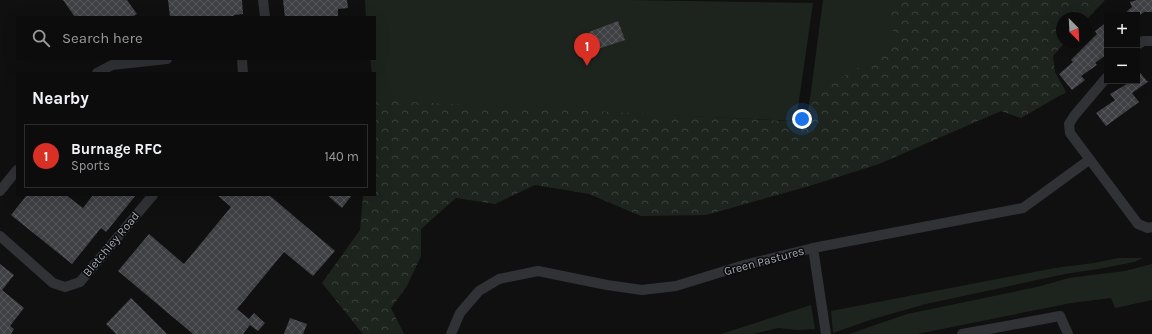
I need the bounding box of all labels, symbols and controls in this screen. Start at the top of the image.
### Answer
north arrow [1056,12,1092,48]
map controls [1104,12,1140,84]
button: + [1104,12,1140,48]
search box [16,16,376,60]
icon: search [30,27,52,49]
text: Search here [62,29,143,47]
pin: 1 [574,33,600,66]
button: − [1104,48,1140,84]
text: Nearby [32,88,89,108]
your location [792,109,812,129]
text: Burnage RFC [71,140,162,158]
text: 1 [44,149,48,164]
text: 140 m [324,149,359,164]
text: Sports [71,158,110,173]
street label: Bletchley Road [80,209,142,279]
street label: Green Pastures [722,244,806,278]

